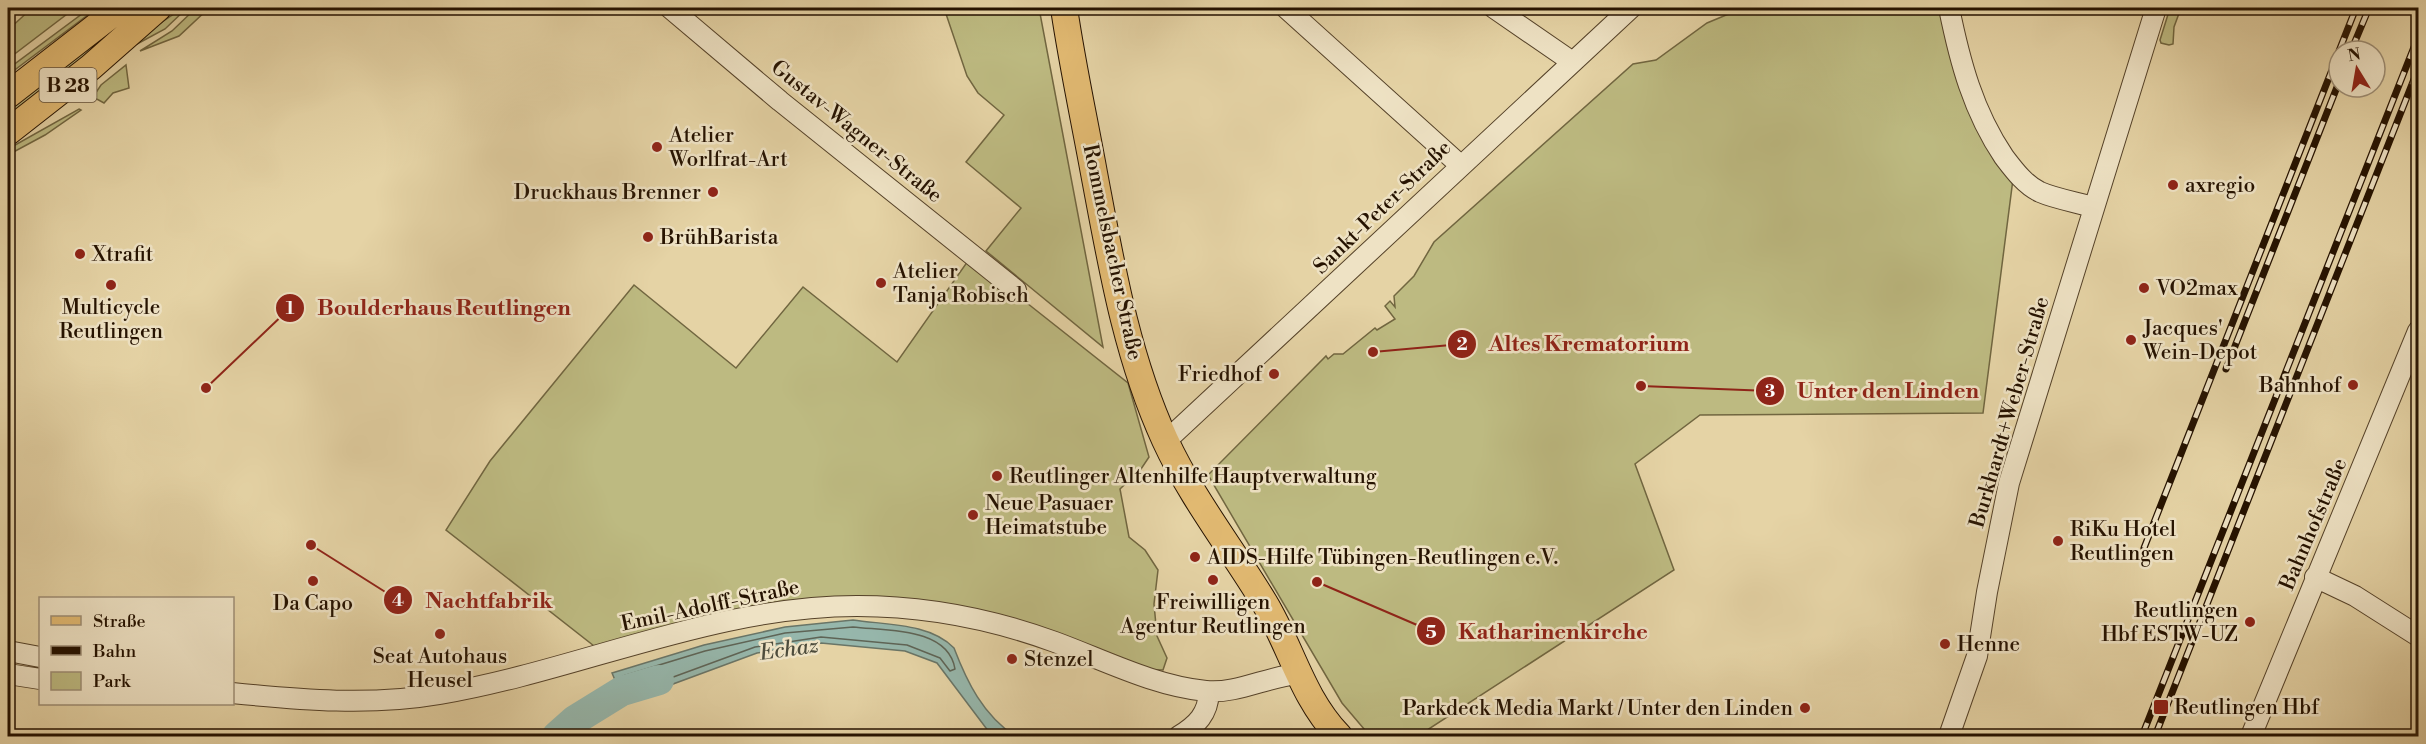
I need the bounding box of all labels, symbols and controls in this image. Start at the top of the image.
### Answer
north arrow [2327,39,2387,99]
text: N [2346,44,2363,66]
street label: Gustav-Wagner-Straße [765,55,947,209]
road number: B 28 [40,68,97,102]
place label: Atelier Worlfrat-Art [668,123,788,173]
street label: Sankt-Peter-Straße [1308,135,1457,280]
marker: Atelier Worlfrat-Art [650,140,664,154]
street label: Rommelsbacher Straße [1076,142,1148,363]
place label: axregio [2185,173,2255,199]
marker: axregio [2166,178,2180,192]
place label: Druckhaus Brenner [514,180,701,206]
marker: Druckhaus Brenner [706,185,720,199]
place label: BrühBarista [659,225,779,251]
marker: BrühBarista [641,230,655,244]
place label: Xtrafit [91,242,154,268]
marker: Xtrafit [73,247,87,261]
place label: Atelier Tanja Robisch [892,259,1029,309]
marker: Atelier Tanja Robisch [874,276,888,290]
place label: VO2max [2155,276,2238,302]
marker: Multicycle Reutlingen [104,278,118,292]
marker: VO2max [2137,281,2151,295]
callout: Boulderhaus Reutlingen [275,288,583,328]
street label: Burkhardt+Weber-Straße [1964,294,2055,532]
place label: Multicycle Reutlingen [59,295,163,345]
text: Boulderhaus Reutlingen [317,295,571,322]
text: 1 [286,297,295,320]
place label: Jacques' Wein-Depot [2142,316,2258,366]
callout: Altes Krematorium [1447,324,1702,364]
text: Altes Krematorium [1488,331,1690,358]
text: 2 [1456,333,1468,356]
marker: Jacques' Wein-Depot [2124,333,2138,347]
place label: Friedhof [1178,362,1263,388]
marker: Friedhof [1267,367,1281,381]
callout: Unter den Linden [1755,371,1991,411]
place label: Bahnhof [2258,373,2342,399]
text: Unter den Linden [1797,378,1980,405]
marker: Bahnhof [2346,378,2360,392]
text: 3 [1765,380,1776,403]
street label: Bahnhofstraße [2274,454,2353,595]
place label: Reutlinger Altenhilfe Hauptverwaltung [1009,464,1377,490]
marker: Reutlinger Altenhilfe Hauptverwaltung [990,469,1004,483]
place label: Neue Pasuaer Heimatstube [985,491,1113,541]
marker: Neue Pasuaer Heimatstube [966,508,980,522]
place label: RiKu Hotel Reutlingen [2070,517,2176,567]
marker: RiKu Hotel Reutlingen [2051,534,2065,548]
place label: AIDS-Hilfe Tübingen-Reutlingen e.V. [1206,545,1558,571]
marker: AIDS-Hilfe Tübingen-Reutlingen e.V. [1188,550,1202,564]
marker: Freiwilligen Agentur Reutlingen [1206,573,1220,587]
marker: Da Capo [306,574,320,588]
street label: Emil-Adolff-Straße [618,574,802,638]
callout: Nachtfabrik [383,580,564,620]
text: Nachtfabrik [425,588,553,615]
text: 4 [392,589,404,612]
place label: Freiwilligen Agentur Reutlingen [1119,590,1306,640]
place label: Da Capo [273,591,353,617]
legend [39,597,234,705]
place label: Reutlingen Hbf ESTW-UZ [2101,598,2238,648]
text: Straße [93,610,146,633]
callout: Katharinenkirche [1416,611,1660,651]
marker: Reutlingen Hbf ESTW-UZ [2243,615,2257,629]
text: Katharinenkirche [1458,619,1648,646]
text: 5 [1425,621,1437,644]
marker: Seat Autohaus Heusel [433,627,447,641]
water label: Echaz [757,632,821,667]
place label: Henne [1957,632,2020,658]
marker: Henne [1938,637,1952,651]
text: Bahn [92,640,136,663]
place label: Seat Autohaus Heusel [373,644,507,694]
place label: Stenzel [1024,647,1093,673]
marker: Stenzel [1005,652,1019,666]
text: Park [93,670,132,693]
place label: Reutlingen Hbf [2174,695,2320,721]
place label: Parkdeck Media Markt / Unter den Linden [1402,696,1793,722]
marker: Reutlingen Hbf [2152,698,2170,716]
marker: Parkdeck Media Markt / Unter den Linden [1798,701,1812,715]

